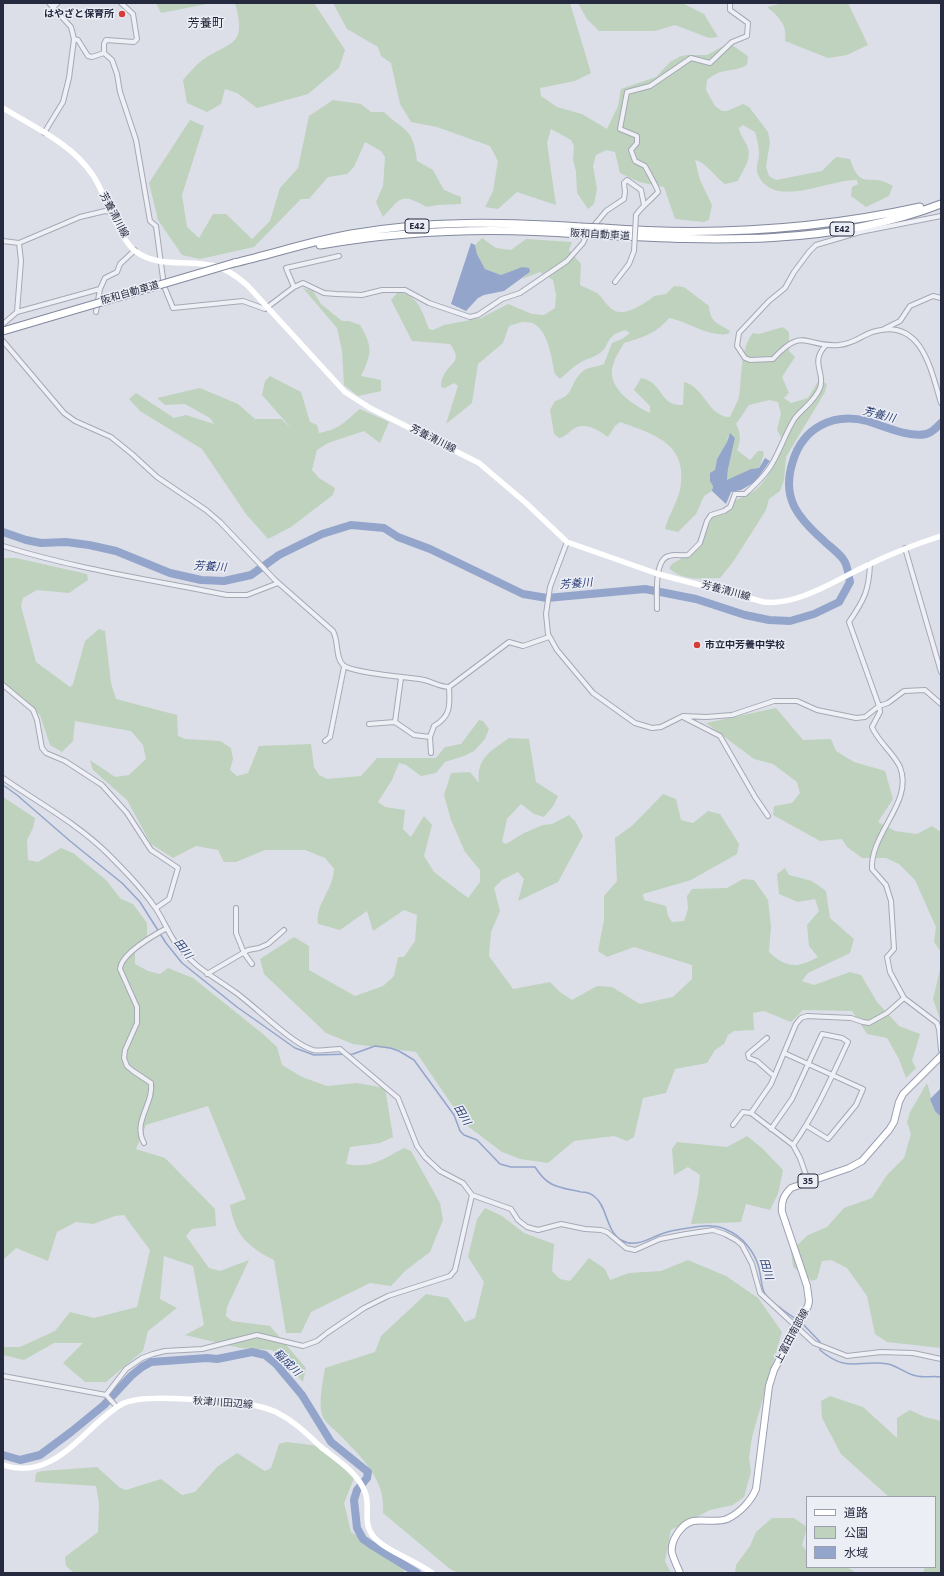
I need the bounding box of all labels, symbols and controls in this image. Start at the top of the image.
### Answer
place label: はやざと保育所 [44,8,114,20]
marker: はやざと保育所 [117,9,127,19]
district label: 芳養町 [188,17,224,31]
street label: 芳養清川線 [97,190,131,240]
road number: E42 [405,219,429,233]
road number: E42 [830,222,854,236]
street label: 阪和自動車道 [570,227,630,243]
street label: 阪和自動車道 [100,279,160,307]
water label: 芳養川 [861,405,897,425]
street label: 芳養清川線 [408,422,458,456]
water label: 芳養川 [193,560,227,574]
water label: 芳養川 [559,576,593,592]
street label: 芳養清川線 [700,579,752,603]
place label: 市立中芳養中学校 [705,639,785,651]
marker: 市立中芳養中学校 [692,640,702,650]
water label: 田川 [171,936,195,962]
water label: 田川 [451,1102,473,1128]
road number: 35 [798,1174,818,1188]
water label: 田川 [757,1257,775,1281]
street label: 上富田南部線 [773,1307,811,1365]
water label: 稲成川 [271,1347,303,1379]
street label: 秋津川田辺線 [193,1395,253,1411]
legend [806,1496,936,1568]
text: 道路 [844,1504,868,1521]
text: 公園 [844,1524,868,1541]
text: 水域 [844,1544,868,1561]

